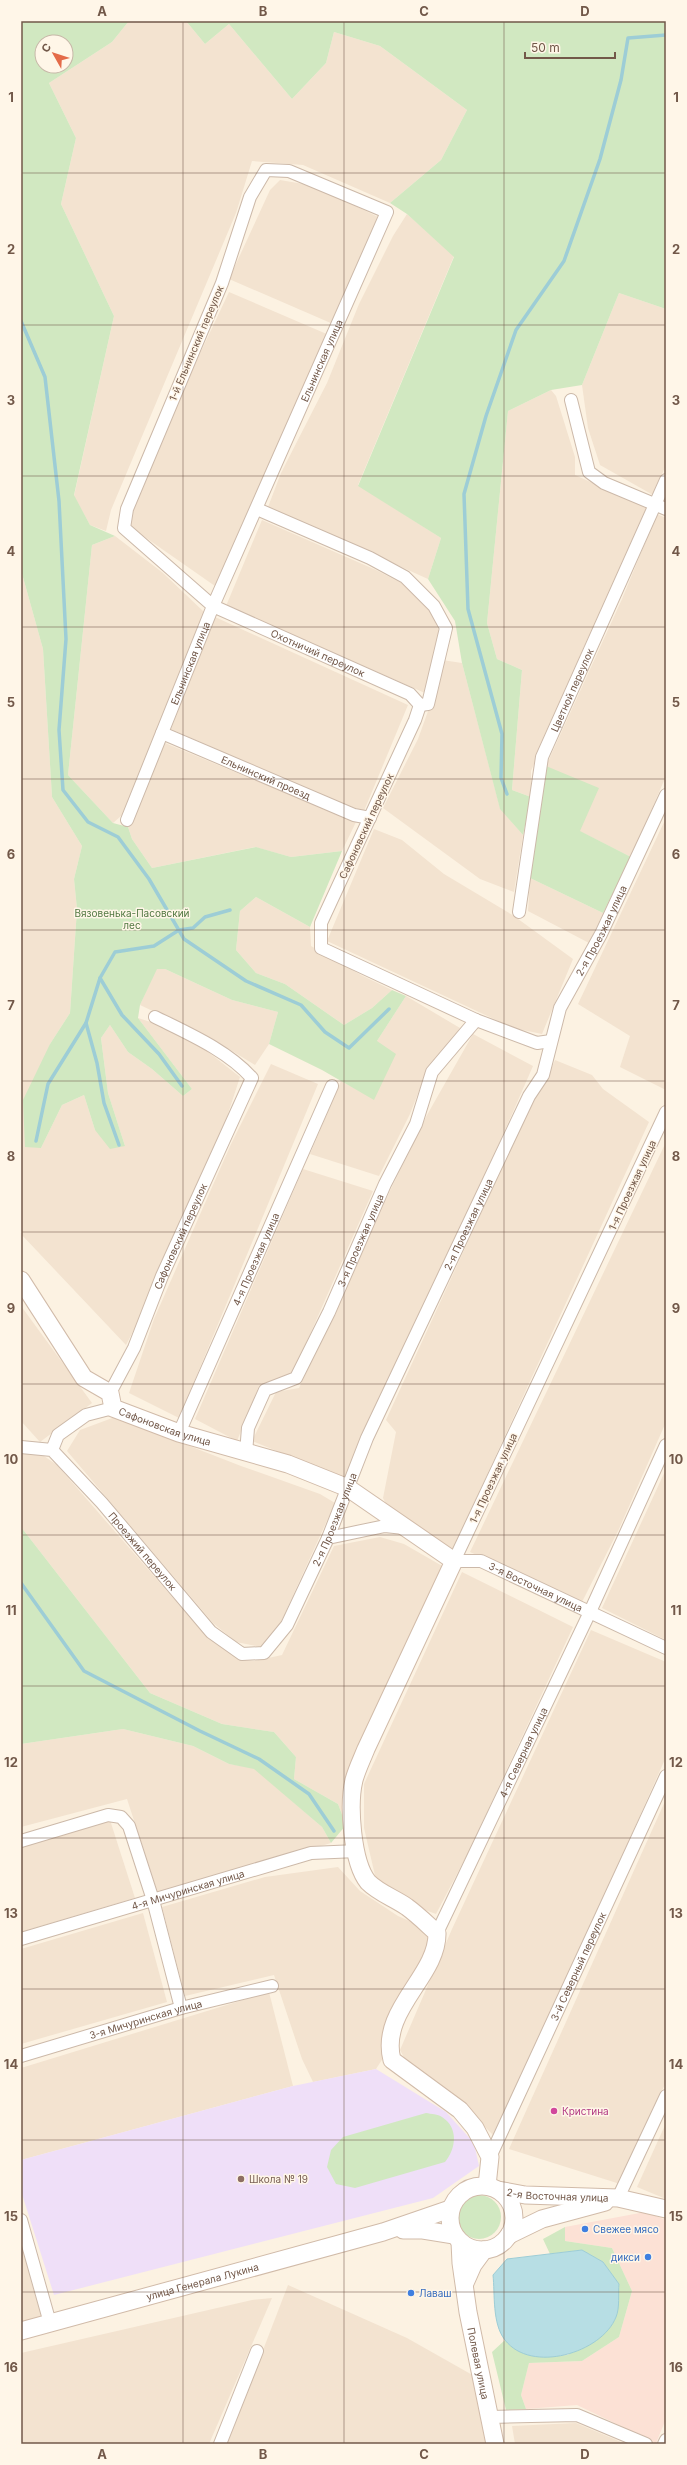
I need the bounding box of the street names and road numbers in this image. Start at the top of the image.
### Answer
street label: 1-й Ельнинский переулок [166,283,226,402]
street label: Ельнинская улица [298,317,345,404]
street label: Ельнинская улица [168,620,212,707]
street label: Охотничий переулок [269,627,367,679]
street label: Цветной переулок [548,646,596,734]
street label: Ельнинский проезд [219,753,312,802]
street label: Сафоновский переулок [336,771,396,881]
street label: 2-я Проезжая улица [573,884,629,978]
street label: 1-я Проезжая улица [606,1138,658,1232]
street label: 2-я Проезжая улица [441,1177,495,1272]
street label: Сафоновский переулок [151,1181,210,1291]
street label: 3-я Проезжая улица [335,1192,386,1289]
street label: 4-я Проезжая улица [230,1211,281,1307]
street label: Сафоновская улица [117,1405,212,1448]
street label: 1-я Проезжая улица [467,1431,519,1525]
street label: 2-я Проезжая улица [310,1471,359,1568]
street label: Проезжий переулок [106,1509,180,1593]
street label: 3-я Восточная улица [487,1560,585,1614]
street label: 4-я Северная улица [496,1705,550,1800]
street label: 4-я Мичуринская улица [130,1867,246,1912]
street label: 3-й Северный переулок [548,1910,609,2023]
street label: 3-я Мичуринская улица [88,1997,203,2041]
street label: 2-я Восточная улица [506,2186,609,2204]
street label: улица Генерала Лукина [145,2260,260,2302]
street label: Полевая улица [465,2326,492,2400]

